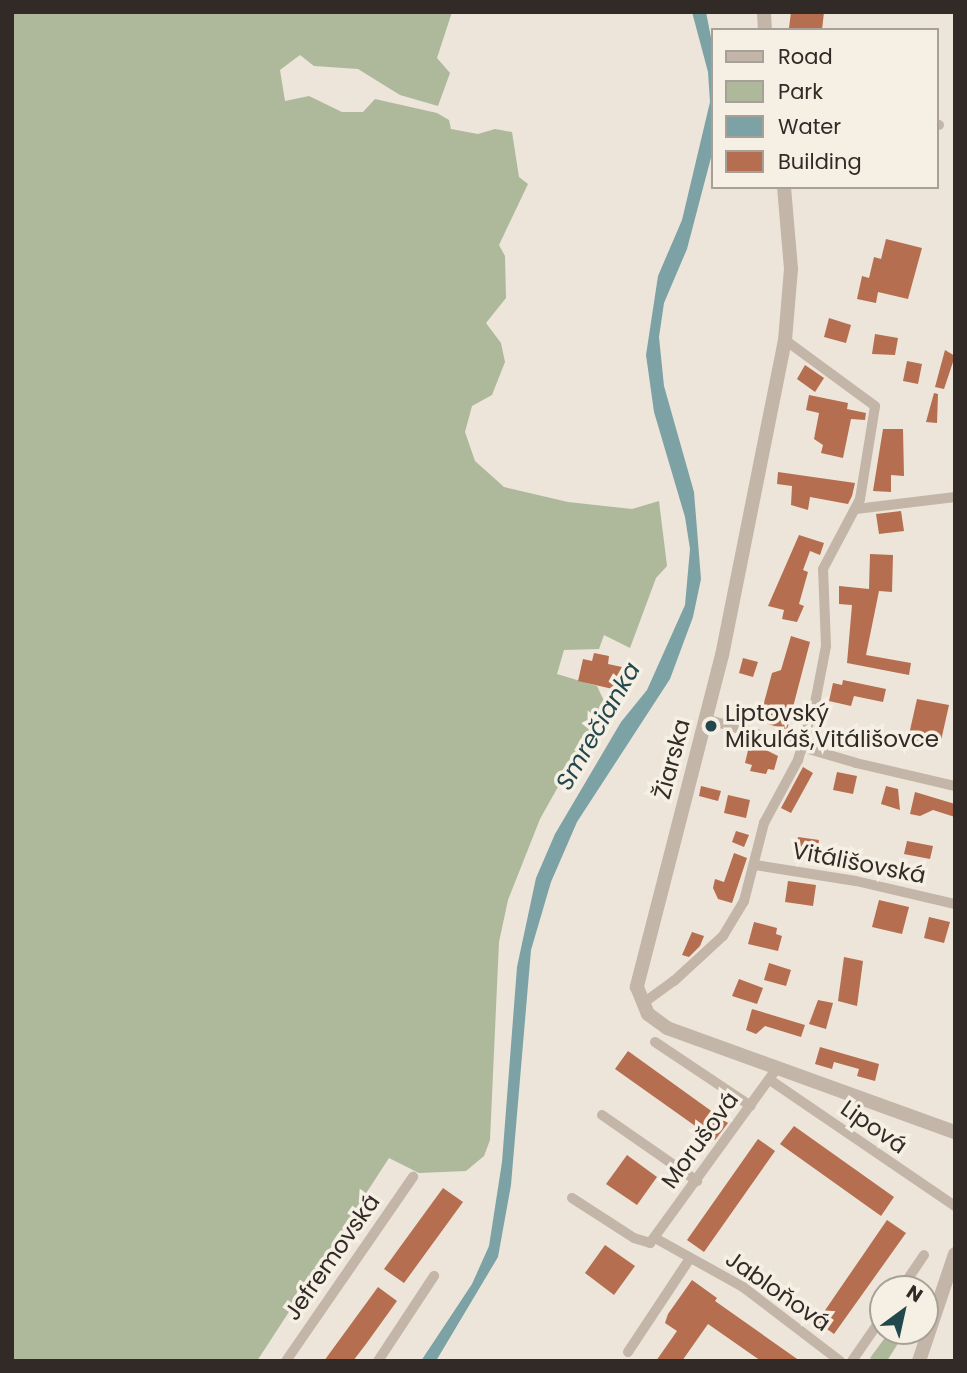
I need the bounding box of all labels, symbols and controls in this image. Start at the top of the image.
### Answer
legend [712,28,939,189]
text: Road [778,42,833,71]
text: Park [778,77,823,106]
text: Water [778,112,841,141]
text: Building [778,147,862,176]
water label: Smrečianka [550,657,646,795]
place label: Liptovský Mikuláš,Vitálišovce [725,699,939,753]
street label: Žiarska [648,716,696,802]
marker: Liptovský Mikuláš,Vitálišovce [703,718,719,734]
street label: Vitálišovská [790,837,928,889]
street label: Morušová [656,1086,744,1194]
street label: Lipová [836,1094,912,1160]
street label: Jefremovská [278,1189,386,1325]
street label: Jabloňová [720,1245,836,1337]
north arrow [869,1275,939,1345]
text: N [901,1278,928,1309]

